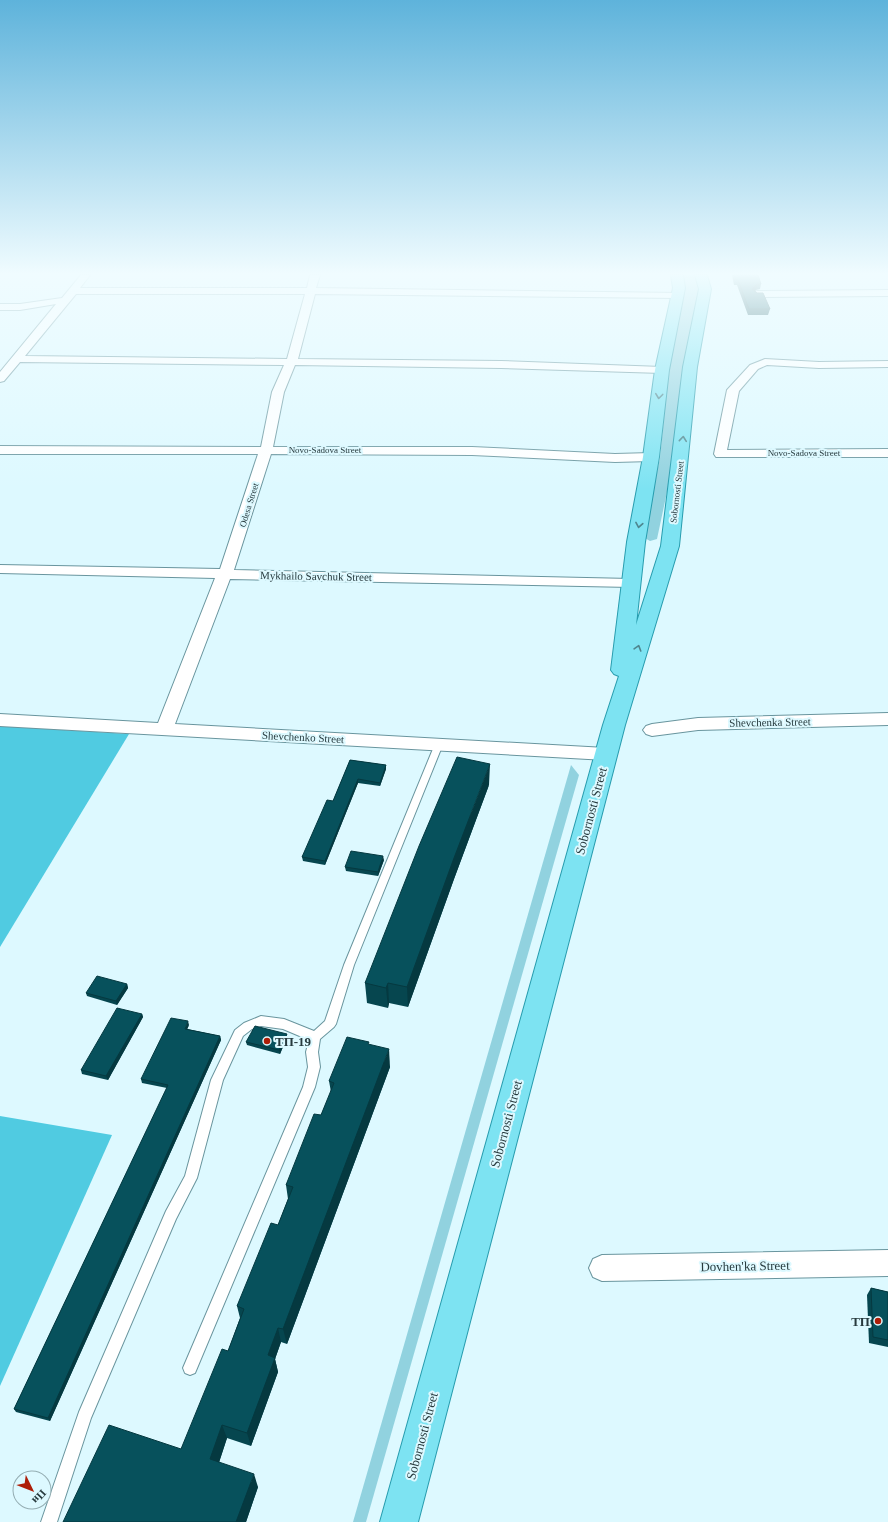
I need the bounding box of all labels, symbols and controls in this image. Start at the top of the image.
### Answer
one-way arrow [655,393,664,399]
one-way arrow [678,436,687,442]
street label: Novo-Sadova Street [289,445,362,455]
street label: Novo-Sadova Street [768,448,841,458]
street label: Sobornosti Street [668,460,686,524]
street label: Odesa Street [238,481,261,528]
one-way arrow [635,522,644,528]
street label: Mykhailo Savchuk Street [260,569,372,583]
one-way arrow [633,645,642,652]
street label: Shevchenka Street [729,715,811,729]
street label: Shevchenko Street [262,729,344,745]
street label: Sobornosti Street [572,765,610,856]
place label: ТП-19 [275,1034,312,1049]
marker: ТП-19 [262,1036,272,1046]
street label: Sobornosti Street [487,1078,525,1169]
street label: Dovhen'ka Street [700,1258,790,1274]
place label: ТП [851,1314,870,1329]
marker: ТП [873,1316,883,1326]
street label: Sobornosti Street [403,1390,441,1481]
north arrow [12,1470,52,1510]
text: Пн [29,1487,49,1507]

